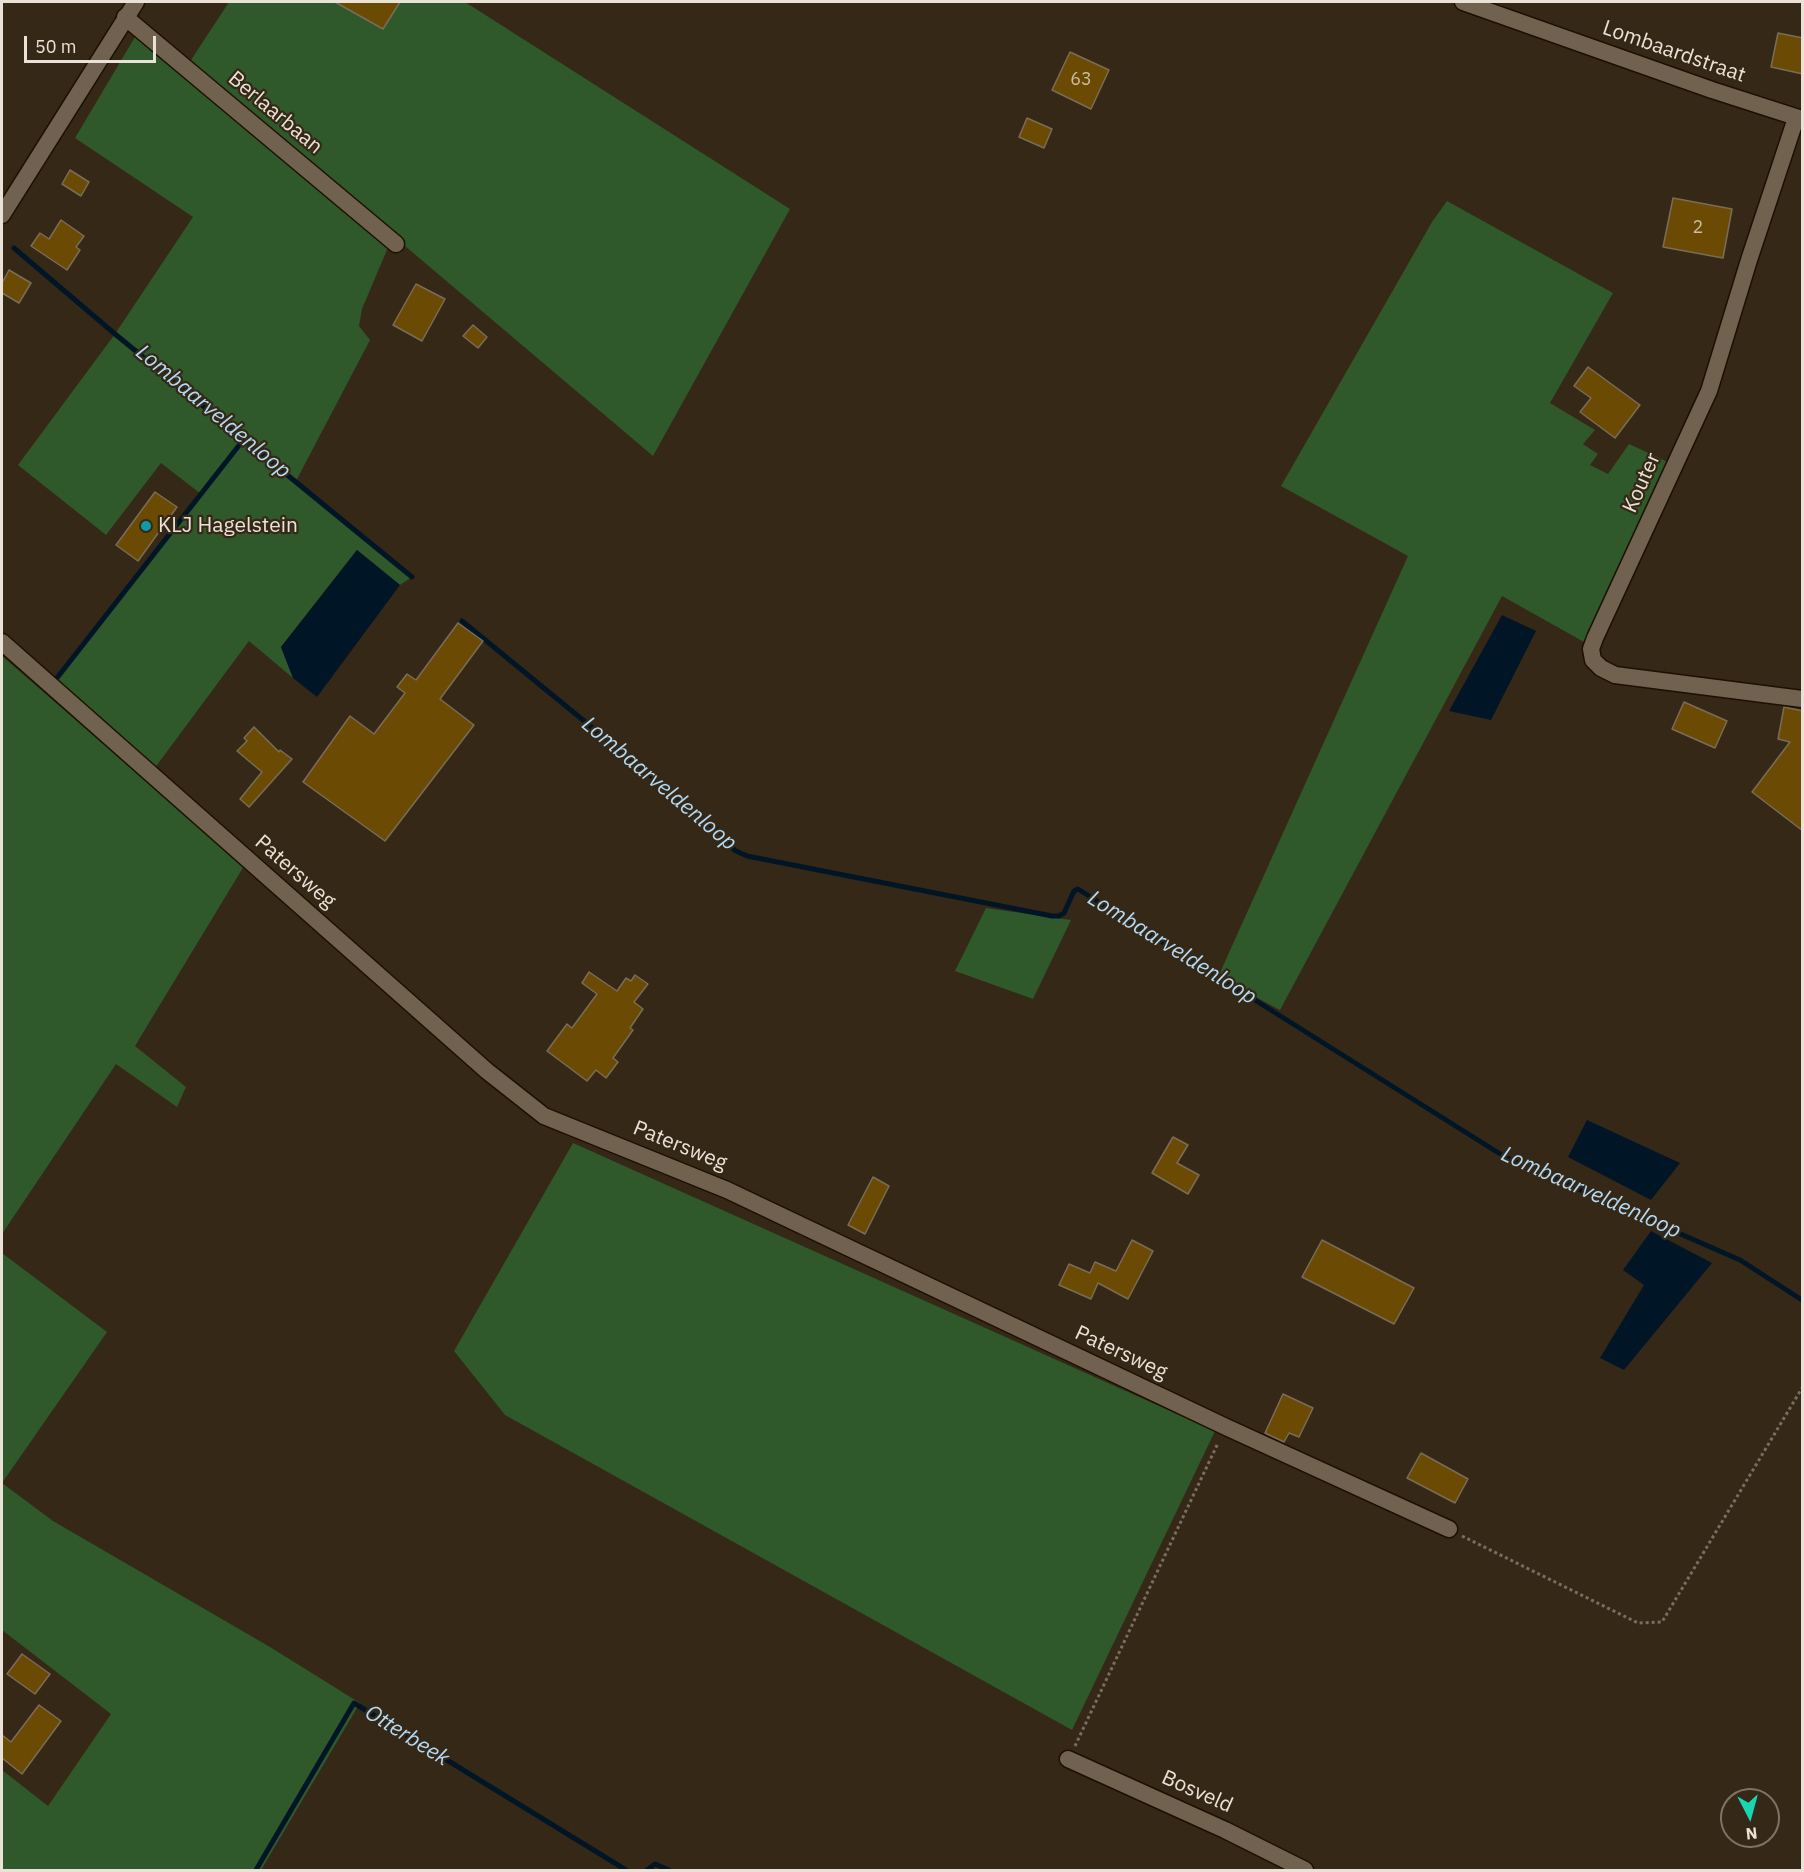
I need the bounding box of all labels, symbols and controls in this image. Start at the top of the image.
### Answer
street label: Lombaardstraat [1599,16,1749,88]
scale bar [27,24,159,62]
text: 50 m [35,35,77,58]
street label: Berlaarbaan [223,66,327,160]
house number: 63 [1070,69,1092,91]
house number: 2 [1693,217,1703,239]
water label: Lombaarveldenloop [130,339,296,485]
street label: Kouter [1618,449,1666,517]
place label: KLJ Hagelstein [158,513,298,539]
marker: KLJ Hagelstein [139,519,153,533]
water label: Lombaarveldenloop [576,711,742,857]
street label: Patersweg [249,830,341,914]
water label: Lombaarveldenloop [1083,885,1261,1011]
street label: Patersweg [629,1116,731,1176]
water label: Lombaarveldenloop [1497,1141,1685,1245]
street label: Patersweg [1071,1321,1171,1385]
water label: Otterbeek [360,1700,454,1772]
street label: Bosveld [1158,1765,1236,1819]
north arrow [1720,1788,1780,1848]
text: N [1745,1823,1758,1844]

